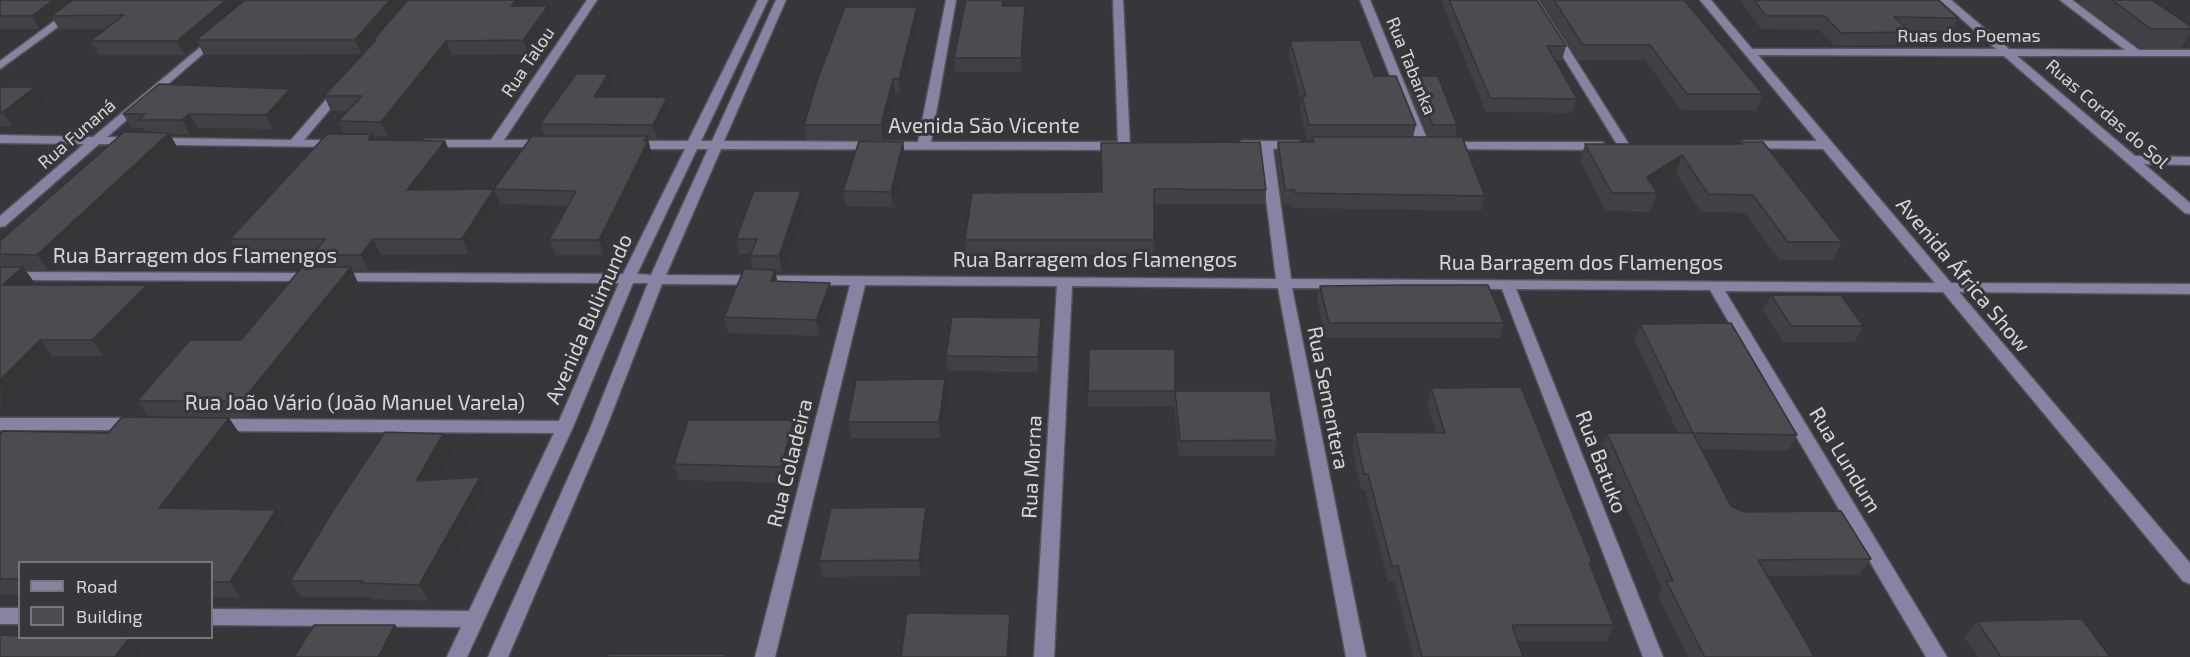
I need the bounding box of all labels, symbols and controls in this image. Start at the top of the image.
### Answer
street label: Rua Tabanka [1382,14,1440,118]
street label: Rua Talou [497,23,559,101]
street label: Ruas dos Poemas [1897,25,2041,47]
street label: Ruas Cordas do Sol [2041,55,2173,173]
street label: Rua Funaná [34,94,120,174]
street label: Avenida São Vicente [888,113,1080,139]
street label: Avenida África Show [1891,192,2035,358]
street label: Avenida Bulimundo [540,230,638,408]
street label: Rua Barragem dos Flamengos [53,243,337,269]
street label: Rua Barragem dos Flamengos [953,247,1237,273]
street label: Rua Barragem dos Flamengos [1439,250,1723,276]
street label: Rua Sementera [1302,324,1354,472]
street label: Rua João Vário (João Manuel Varela) [185,390,525,416]
street label: Rua Coladeira [762,396,818,530]
street label: Rua Lundum [1804,403,1886,517]
street label: Rua Batuko [1570,407,1632,517]
street label: Rua Morna [1017,415,1047,519]
legend [18,561,213,639]
text: Road [76,575,117,597]
text: Building [76,605,143,627]

